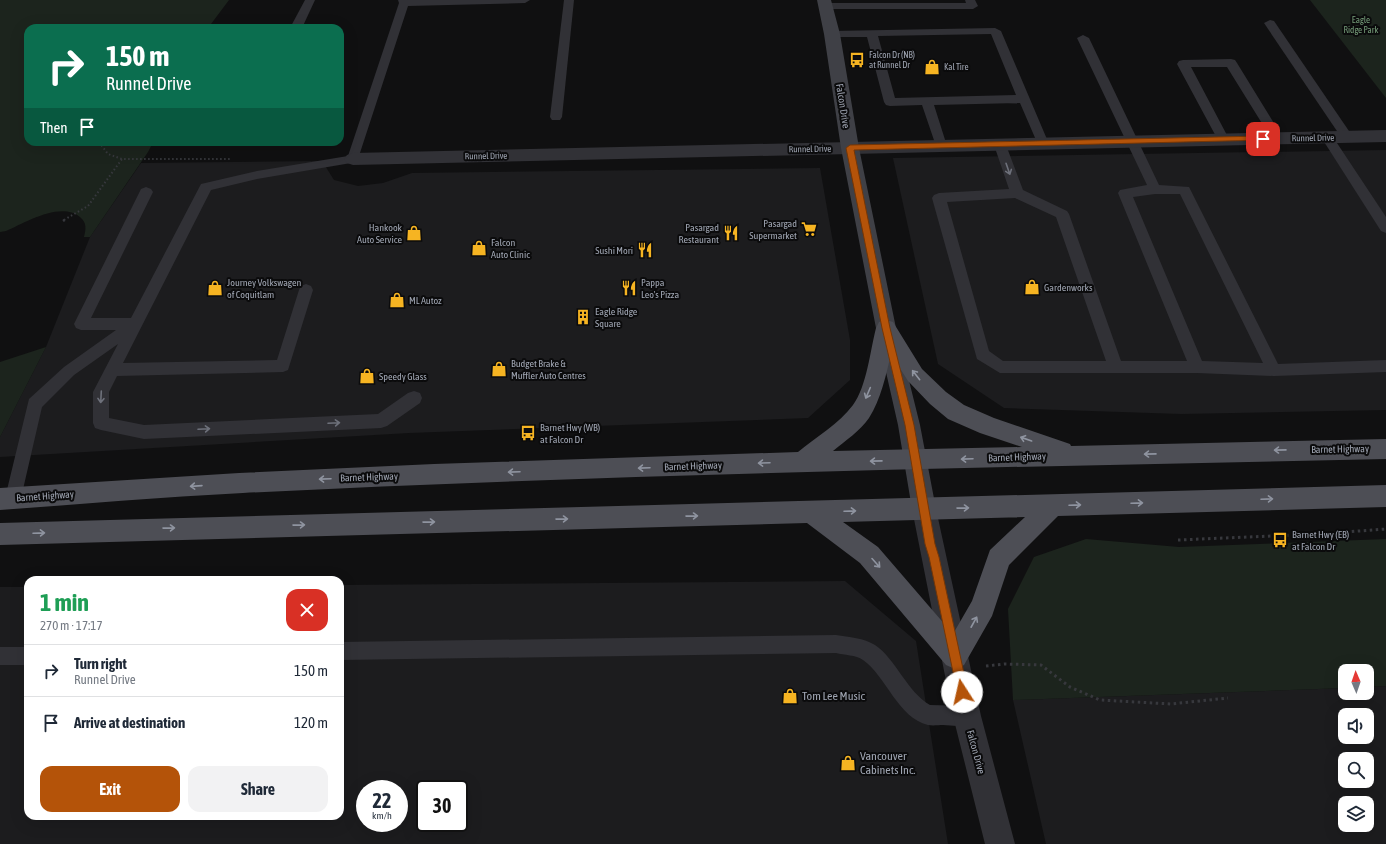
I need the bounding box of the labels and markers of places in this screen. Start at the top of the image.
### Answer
place label: Falcon Dr (NB) at Runnel Dr [869,50,915,70]
bus stop icon: Falcon Dr (NB) at Runnel Dr [848,51,866,69]
shop icon: Kal Tire [923,58,941,76]
place label: Kal Tire [944,62,969,72]
pin [1246,122,1280,156]
place label: Pasargad Supermarket [749,218,797,241]
supermarket icon: Pasargad Supermarket [800,220,818,238]
place label: Hankook Auto Service [357,222,403,245]
place label: Pasargad Restaurant [678,222,719,245]
shop icon: Hankook Auto Service [405,224,423,242]
restaurant icon: Pasargad Restaurant [722,224,740,242]
place label: Falcon Auto Clinic [491,237,530,260]
shop icon: Falcon Auto Clinic [470,239,488,257]
restaurant icon: Sushi Mori [636,241,654,259]
place label: Sushi Mori [595,245,633,256]
place label: Journey Volkswagen of Coquitlam [227,277,301,300]
place label: Pappa Leo's Pizza [641,277,679,300]
shop icon: Gardenworks [1023,278,1041,296]
shop icon: Journey Volkswagen of Coquitlam [206,279,224,297]
restaurant icon: Pappa Leo's Pizza [620,279,638,297]
place label: Gardenworks [1044,282,1093,293]
shop icon: ML Autoz [388,291,406,309]
place label: ML Autoz [409,295,442,306]
place label: Eagle Ridge Square [595,306,638,329]
building icon: Eagle Ridge Square [574,308,592,326]
place label: Budget Brake & Muffler Auto Centres [511,358,586,381]
shop icon: Budget Brake & Muffler Auto Centres [490,360,508,378]
shop icon: Speedy Glass [358,367,376,385]
place label: Speedy Glass [379,371,427,382]
place label: Barnet Hwy (WB) at Falcon Dr [540,422,600,445]
bus stop icon: Barnet Hwy (WB) at Falcon Dr [519,424,537,442]
place label: Barnet Hwy (EB) at Falcon Dr [1292,529,1349,552]
bus stop icon: Barnet Hwy (EB) at Falcon Dr [1271,531,1289,549]
shop icon: Tom Lee Music [781,687,799,705]
place label: Tom Lee Music [802,689,865,703]
place label: Vancouver Cabinets Inc. [860,749,916,777]
shop icon: Vancouver Cabinets Inc. [839,754,857,772]

